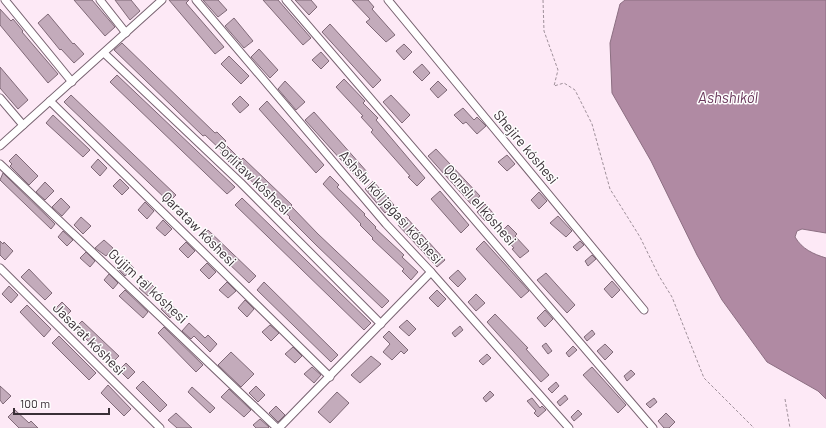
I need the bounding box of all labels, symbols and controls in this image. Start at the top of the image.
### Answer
water label: Ashshıkól [698,88,759,106]
street label: Shejire kóshesi [490,106,562,187]
street label: Porlıtaw kóshesi [212,137,295,218]
street label: Ashshı kól jaǵası kóshesi [336,146,447,267]
street label: Qonıslı el kóshesi [441,161,520,249]
street label: Qarataw kóshesi [159,188,240,269]
street label: Gújim tal kóshesi [105,245,191,327]
street label: Jasarat kóshesi [50,299,129,378]
scale bar [14,390,109,416]
text: 100 m [20,396,50,410]

